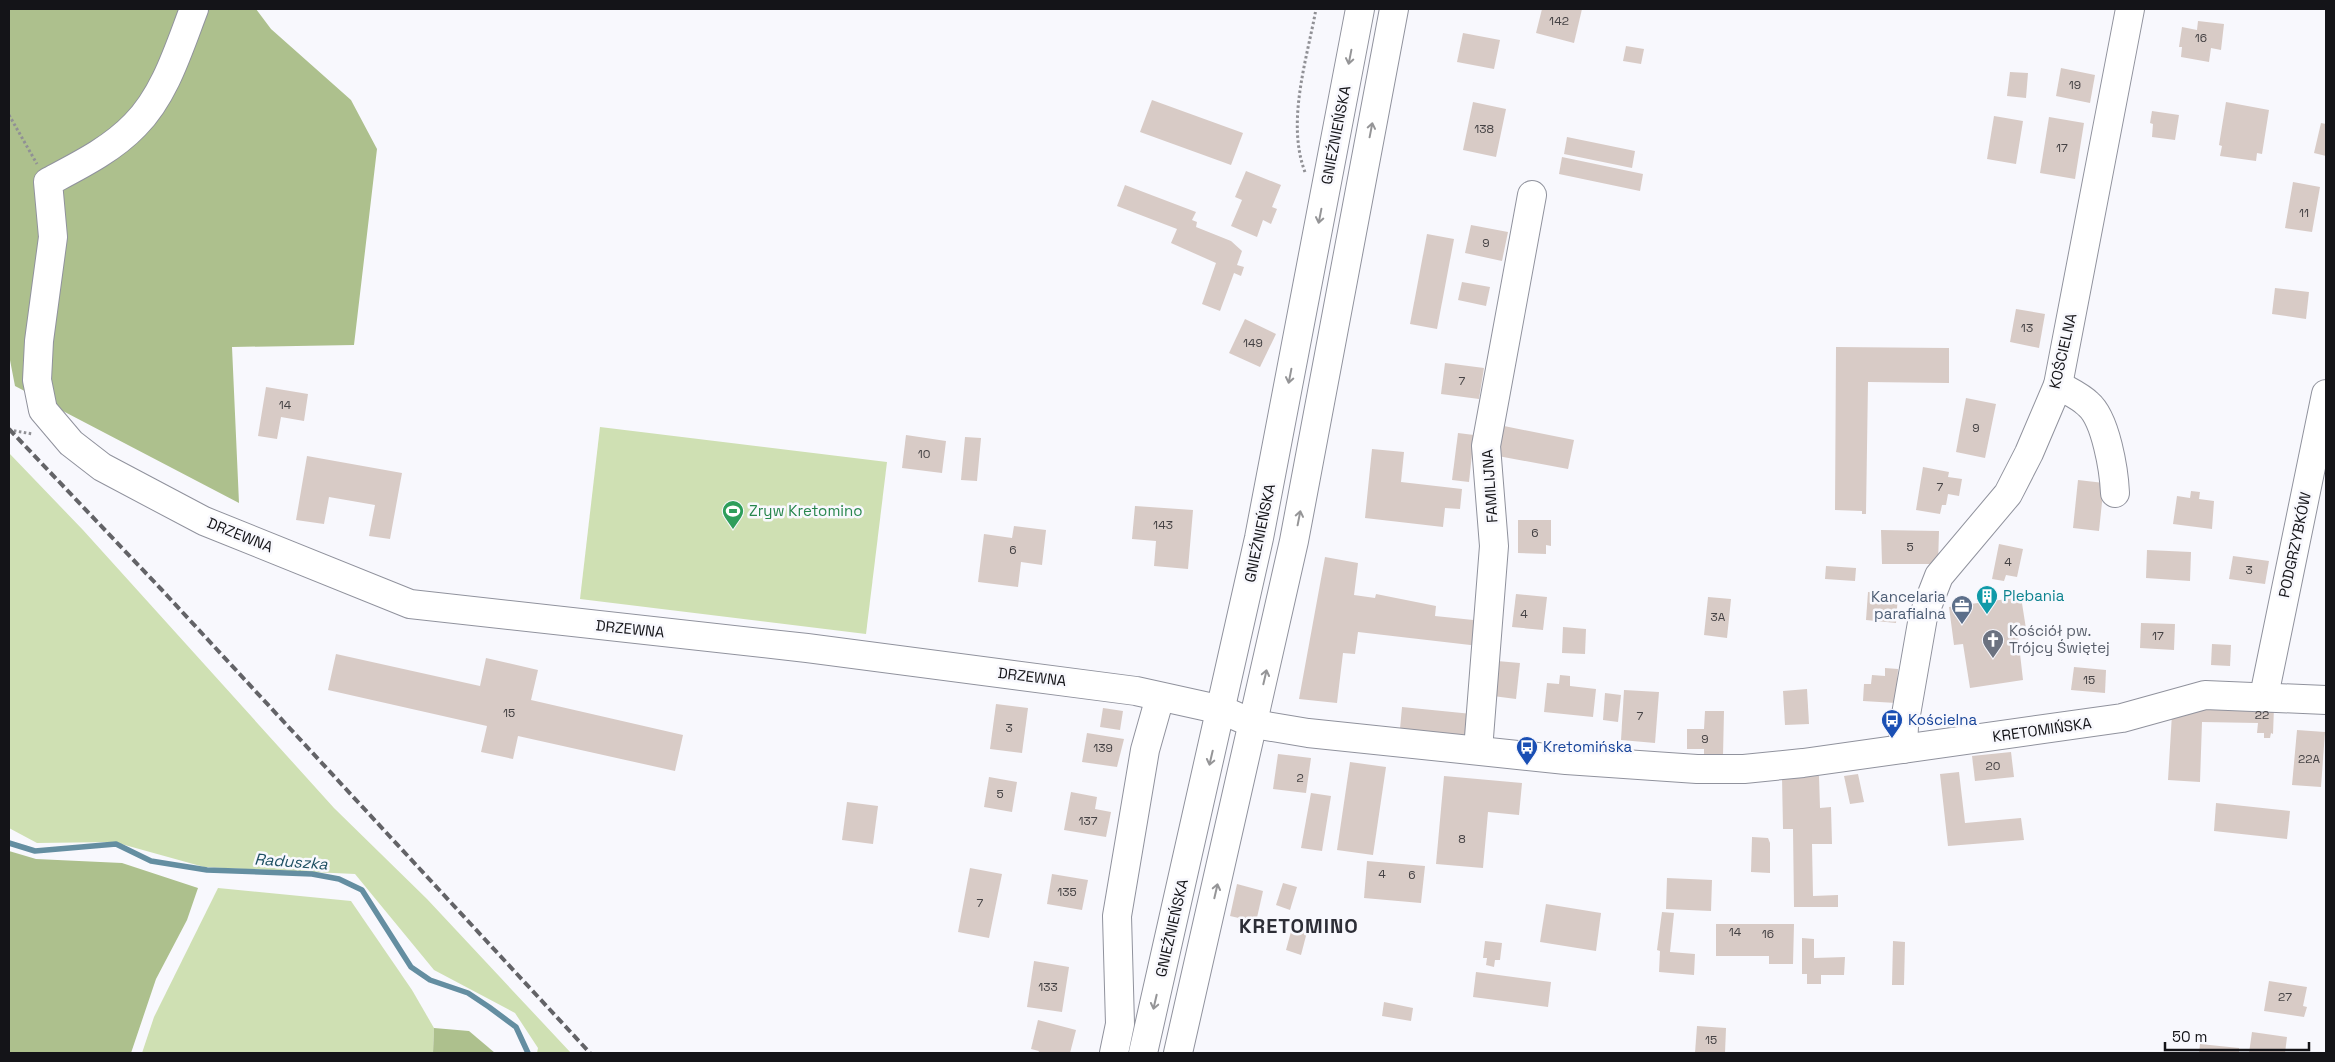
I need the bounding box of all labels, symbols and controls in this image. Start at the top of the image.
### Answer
house number: 142 [1549,13,1569,29]
house number: 16 [2195,30,2207,46]
one-way arrow [1345,48,1355,64]
house number: 19 [2069,77,2081,93]
street label: GNIEŹNIEŃSKA [1317,83,1355,186]
house number: 138 [1474,121,1494,137]
one-way arrow [1366,123,1376,139]
house number: 17 [2056,140,2068,156]
house number: 11 [2299,205,2309,221]
one-way arrow [1315,208,1325,224]
house number: 9 [1482,235,1490,251]
street label: KOŚCIELNA [2045,311,2081,391]
house number: 13 [2021,320,2033,336]
house number: 149 [1243,335,1263,351]
one-way arrow [1285,368,1295,384]
house number: 7 [1459,373,1466,389]
house number: 14 [279,397,292,413]
house number: 9 [1972,420,1980,436]
house number: 10 [918,446,930,462]
street label: FAMILIJNA [1477,448,1502,523]
house number: 7 [1937,479,1944,495]
street label: GNIEŹNIEŃSKA [1240,481,1279,584]
street label: PODGRZYBKÓW [2274,490,2315,599]
sports icon: Zryw Kretomino [721,499,745,530]
place label: Zryw Kretomino [749,501,862,520]
one-way arrow [1294,510,1304,526]
street label: DRZEWNA [205,513,276,556]
house number: 143 [1153,517,1173,533]
house number: 6 [1531,525,1539,541]
house number: 5 [1906,539,1914,555]
house number: 6 [1009,542,1017,558]
house number: 4 [2004,554,2012,570]
house number: 3 [2245,562,2253,578]
building icon: Plebania [1975,584,1999,615]
place label: Plebania [2003,586,2065,605]
place label: Kancelaria parafialna [1871,587,1946,623]
office icon: Kancelaria parafialna [1950,594,1974,625]
house number: 4 [1520,606,1528,622]
house number: 3A [1711,609,1726,625]
street label: DRZEWNA [595,615,666,642]
place label: Kościół pw. Trójcy Świętej [2009,621,2110,657]
church icon: Kościół pw. Trójcy Świętej [1981,628,2005,659]
house number: 17 [2152,628,2164,644]
street label: DRZEWNA [997,663,1068,690]
one-way arrow [1260,669,1270,685]
house number: 15 [2083,672,2095,688]
house number: 15 [503,705,515,721]
house number: 22 [2255,707,2269,723]
house number: 7 [1637,708,1644,724]
bus stop icon: Kościelna [1880,708,1904,739]
place label: Kościelna [1908,710,1977,729]
street label: KRETOMIŃSKA [1991,713,2093,746]
house number: 3 [1005,720,1013,736]
house number: 9 [1701,731,1709,747]
bus stop icon: Kretomińska [1515,735,1539,766]
place label: Kretomińska [1543,737,1633,756]
house number: 139 [1093,740,1113,756]
one-way arrow [1206,749,1215,765]
house number: 22A [2298,751,2320,767]
house number: 20 [1986,758,2000,774]
house number: 2 [1296,770,1304,786]
house number: 5 [996,786,1004,802]
house number: 137 [1078,813,1098,829]
house number: 8 [1458,831,1466,847]
water label: Raduszka [254,848,329,875]
house number: 4 [1378,866,1386,882]
house number: 6 [1408,867,1416,883]
street label: GNIEŹNIEŃSKA [1151,876,1192,979]
house number: 135 [1057,884,1077,900]
one-way arrow [1212,884,1221,900]
house number: 7 [977,895,984,911]
district label: KRETOMINO [1239,913,1359,939]
house number: 14 [1729,924,1742,940]
house number: 16 [1762,926,1774,942]
house number: 133 [1038,979,1058,995]
house number: 27 [2278,989,2292,1005]
one-way arrow [1150,993,1159,1009]
scale bar [2165,1020,2309,1052]
text: 50 m [2172,1027,2207,1046]
house number: 15 [1705,1032,1717,1048]

